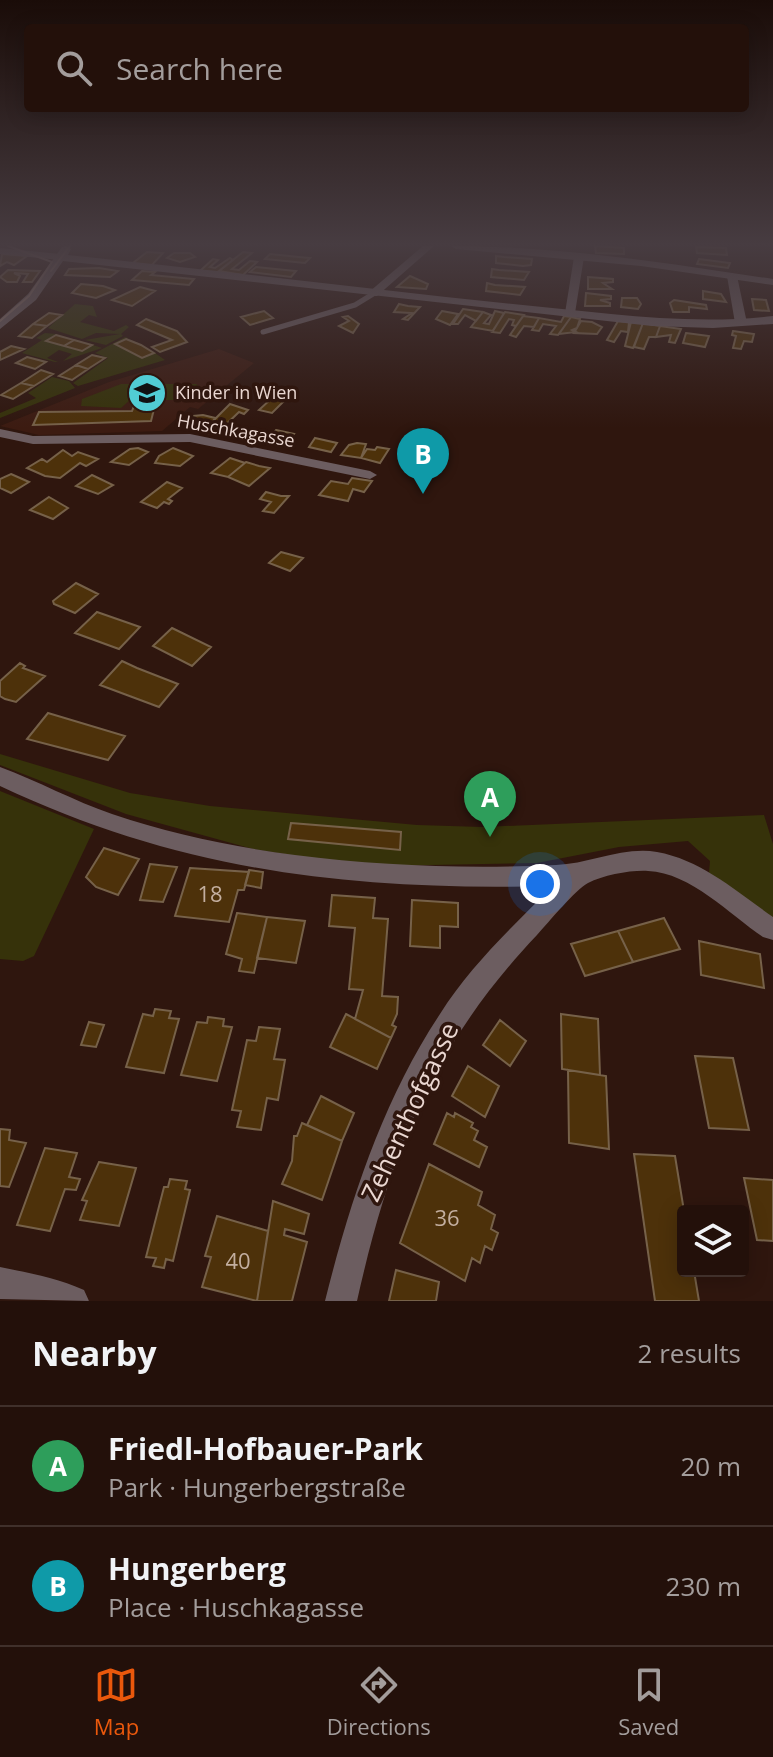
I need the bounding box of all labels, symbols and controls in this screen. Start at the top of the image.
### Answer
search box [24,24,749,112]
icon: search [52,46,96,90]
text: Search here [116,48,283,89]
school or university icon: Kinder in Wien [126,372,168,414]
place label: Kinder in Wien [175,380,297,404]
street label: Huschkagasse [175,408,297,452]
pin: B [397,428,449,494]
pin: A [464,771,516,837]
your location [520,864,560,904]
house number: 18 [197,878,223,908]
street label: Zehenthofgasse [352,1016,466,1207]
house number: 36 [434,1202,460,1232]
map controls [677,1205,749,1277]
button: layers [677,1205,749,1277]
house number: 40 [225,1245,251,1275]
text: Nearby [32,1330,157,1376]
text: 2 results [638,1335,741,1371]
text: Friedl-Hofbauer-Park [108,1428,423,1469]
text: A [49,1448,67,1484]
text: 20 m [680,1448,741,1484]
text: Park · Hungerbergstraße [108,1469,406,1505]
text: Hungerberg [108,1548,286,1589]
text: B [49,1568,67,1604]
text: 230 m [666,1568,741,1604]
text: Place · Huschkagasse [108,1589,364,1625]
tab: Map [94,1663,139,1741]
tab: Directions [327,1663,431,1741]
tab: Saved [618,1663,679,1741]

